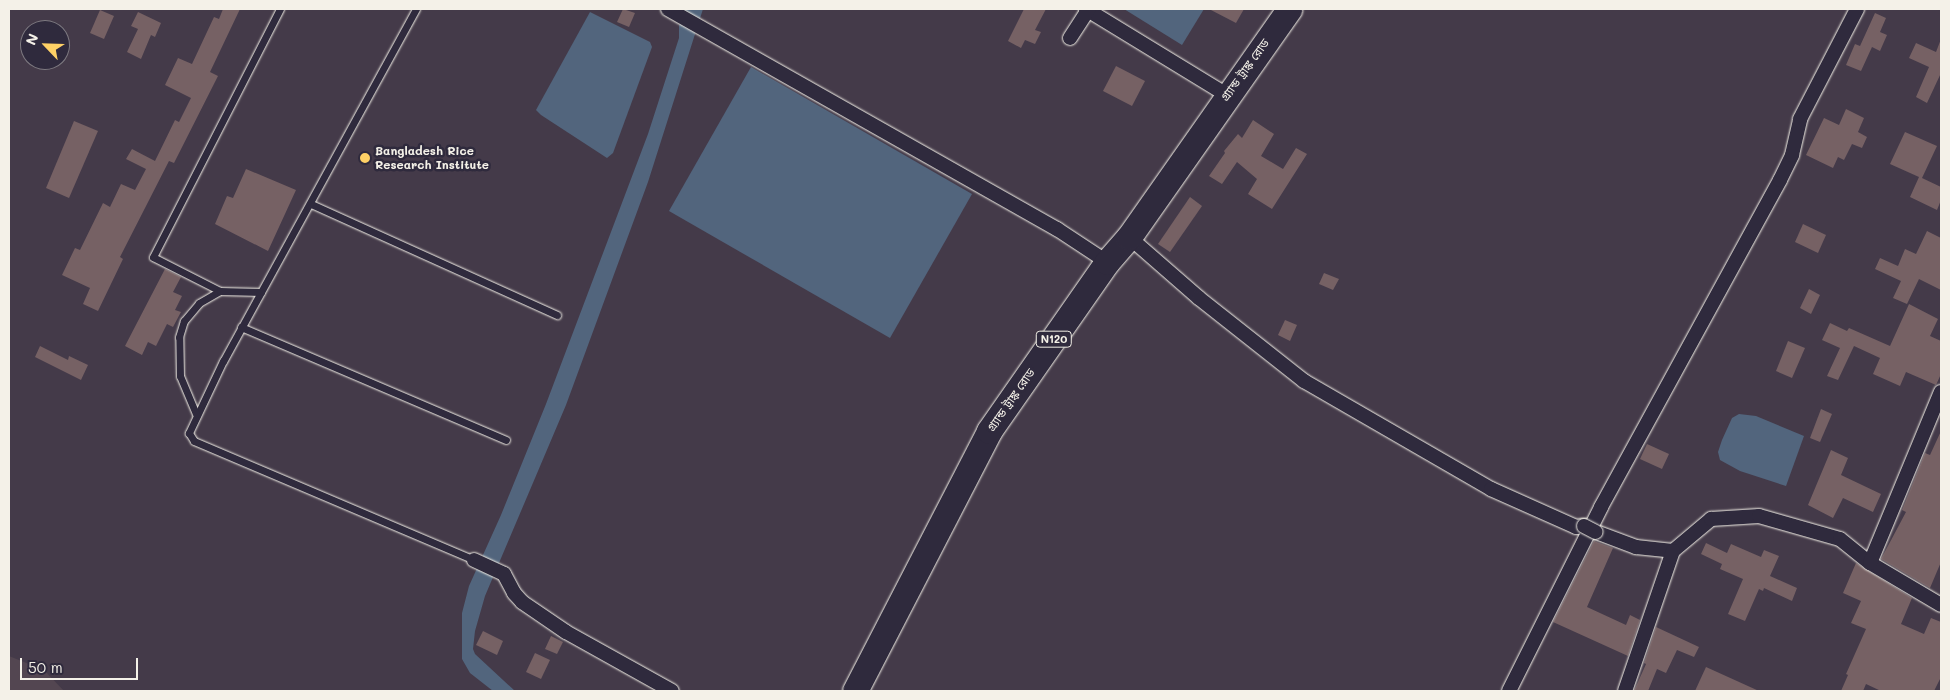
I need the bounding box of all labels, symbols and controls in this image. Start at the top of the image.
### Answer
north arrow [20,20,70,70]
text: N [21,30,43,48]
street label: গ্র্যান্ড ট্রাঙ্ক রোড [1218,36,1272,104]
place label: Bangladesh Rice Research Institute [375,144,489,172]
marker: Bangladesh Rice Research Institute [359,152,371,164]
road number: N120 [1035,330,1073,348]
street label: গ্র্যান্ড ট্রাঙ্ক রোড [984,366,1038,434]
scale bar [22,648,140,680]
text: 50 m [28,657,63,677]

